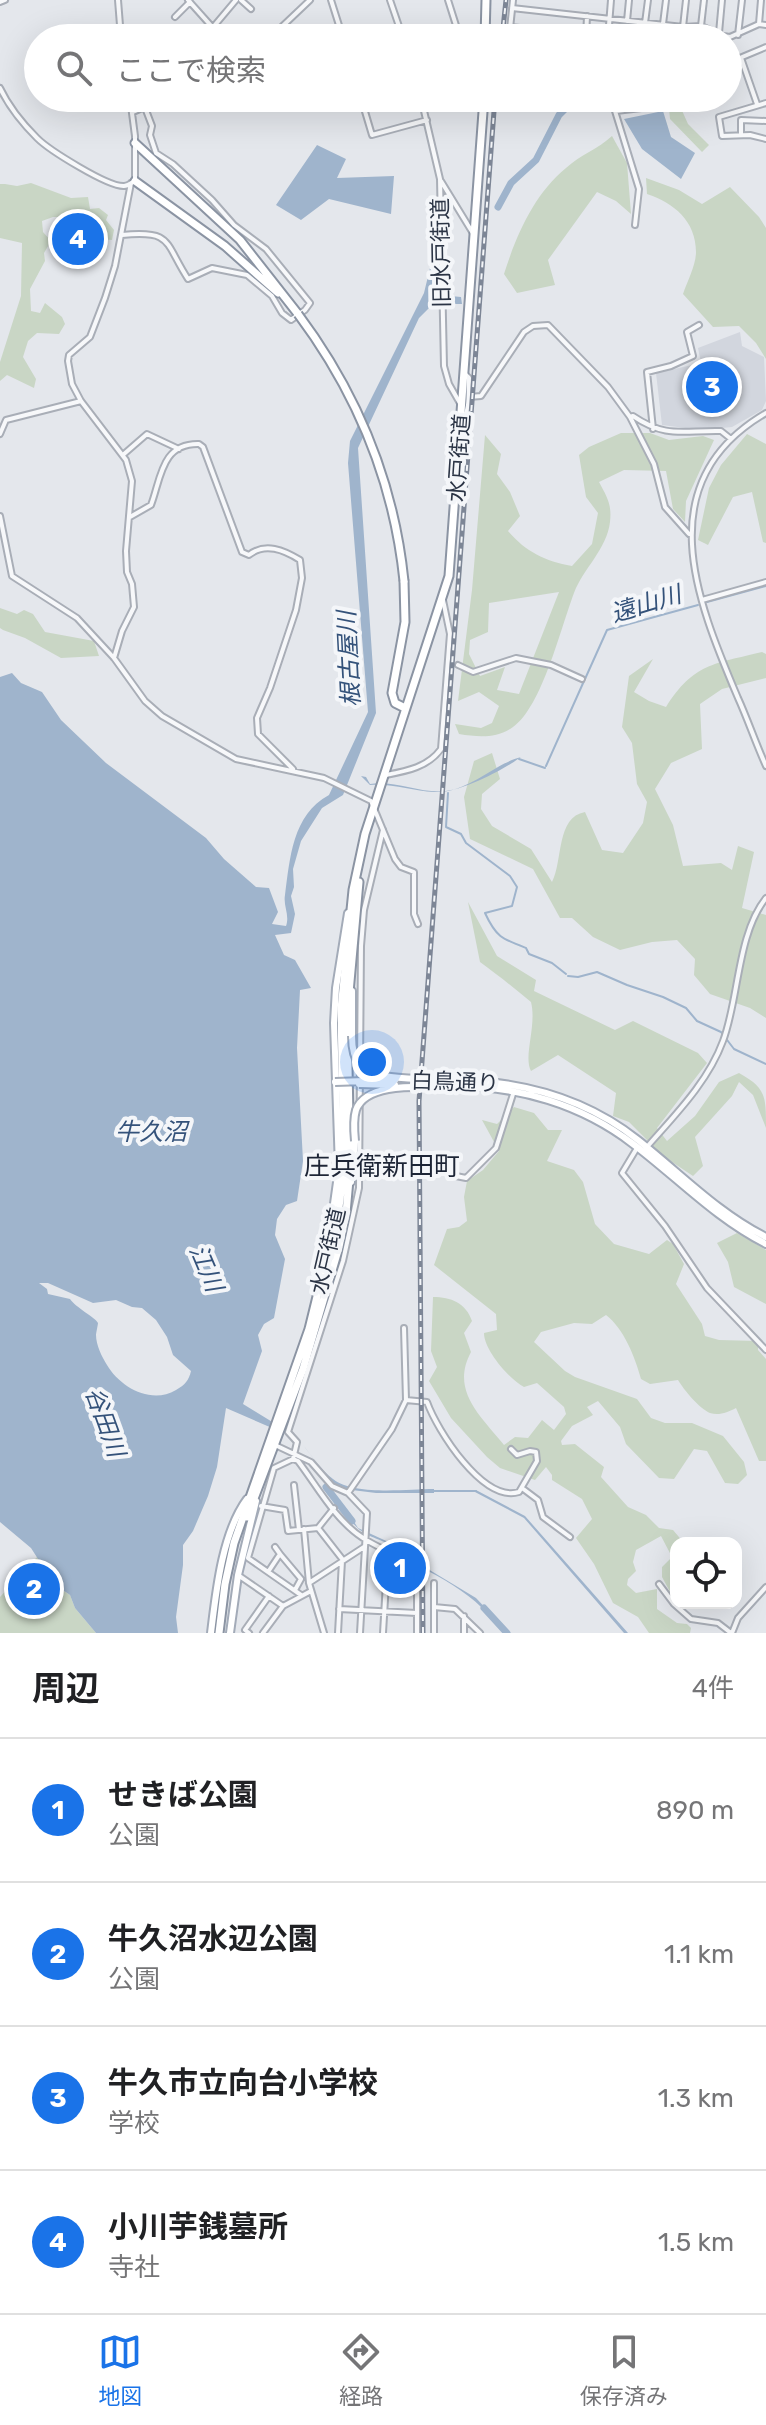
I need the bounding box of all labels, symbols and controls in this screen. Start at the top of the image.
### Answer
search box [24,24,742,112]
icon: search [52,46,96,90]
text: ここで検索 [116,53,266,89]
street label: 旧水戸街道 [427,198,455,308]
pin: 4 [52,209,104,269]
pin: 3 [686,357,738,417]
street label: 水戸街道 [442,413,476,503]
water label: 遠山川 [607,579,687,628]
water label: 根古屋川 [332,607,365,708]
your location [352,1042,392,1082]
street label: 白鳥通り [411,1067,499,1097]
water label: 牛久沼 [115,1118,190,1146]
district label: 庄兵衛新田町 [304,1151,460,1182]
street label: 水戸街道 [305,1205,351,1297]
water label: 江川 [184,1240,229,1298]
water label: 谷田川 [80,1383,131,1463]
map controls [670,1537,742,1609]
button: locate [670,1537,742,1609]
pin: 1 [374,1538,426,1598]
pin: 2 [8,1559,60,1619]
text: 周辺 [32,1668,100,1709]
text: 4件 [692,1673,734,1704]
text: せきば公園 [108,1777,258,1813]
text: 1 [52,1795,64,1826]
text: 890 m [656,1795,734,1826]
text: 公園 [108,1820,160,1851]
text: 牛久沼水辺公園 [108,1921,318,1957]
text: 2 [50,1939,66,1970]
text: 1.1 km [664,1939,734,1970]
text: 公園 [108,1964,160,1995]
text: 牛久市立向台小学校 [108,2065,378,2101]
text: 3 [49,2083,67,2114]
text: 1.3 km [658,2083,734,2114]
text: 学校 [108,2108,160,2139]
text: 小川芋銭墓所 [108,2209,288,2245]
text: 4 [49,2227,67,2258]
text: 1.5 km [658,2227,734,2258]
text: 寺社 [108,2252,160,2283]
tab: 地図 [98,2330,142,2410]
tab: 経路 [339,2330,383,2410]
tab: 保存済み [580,2330,668,2410]

